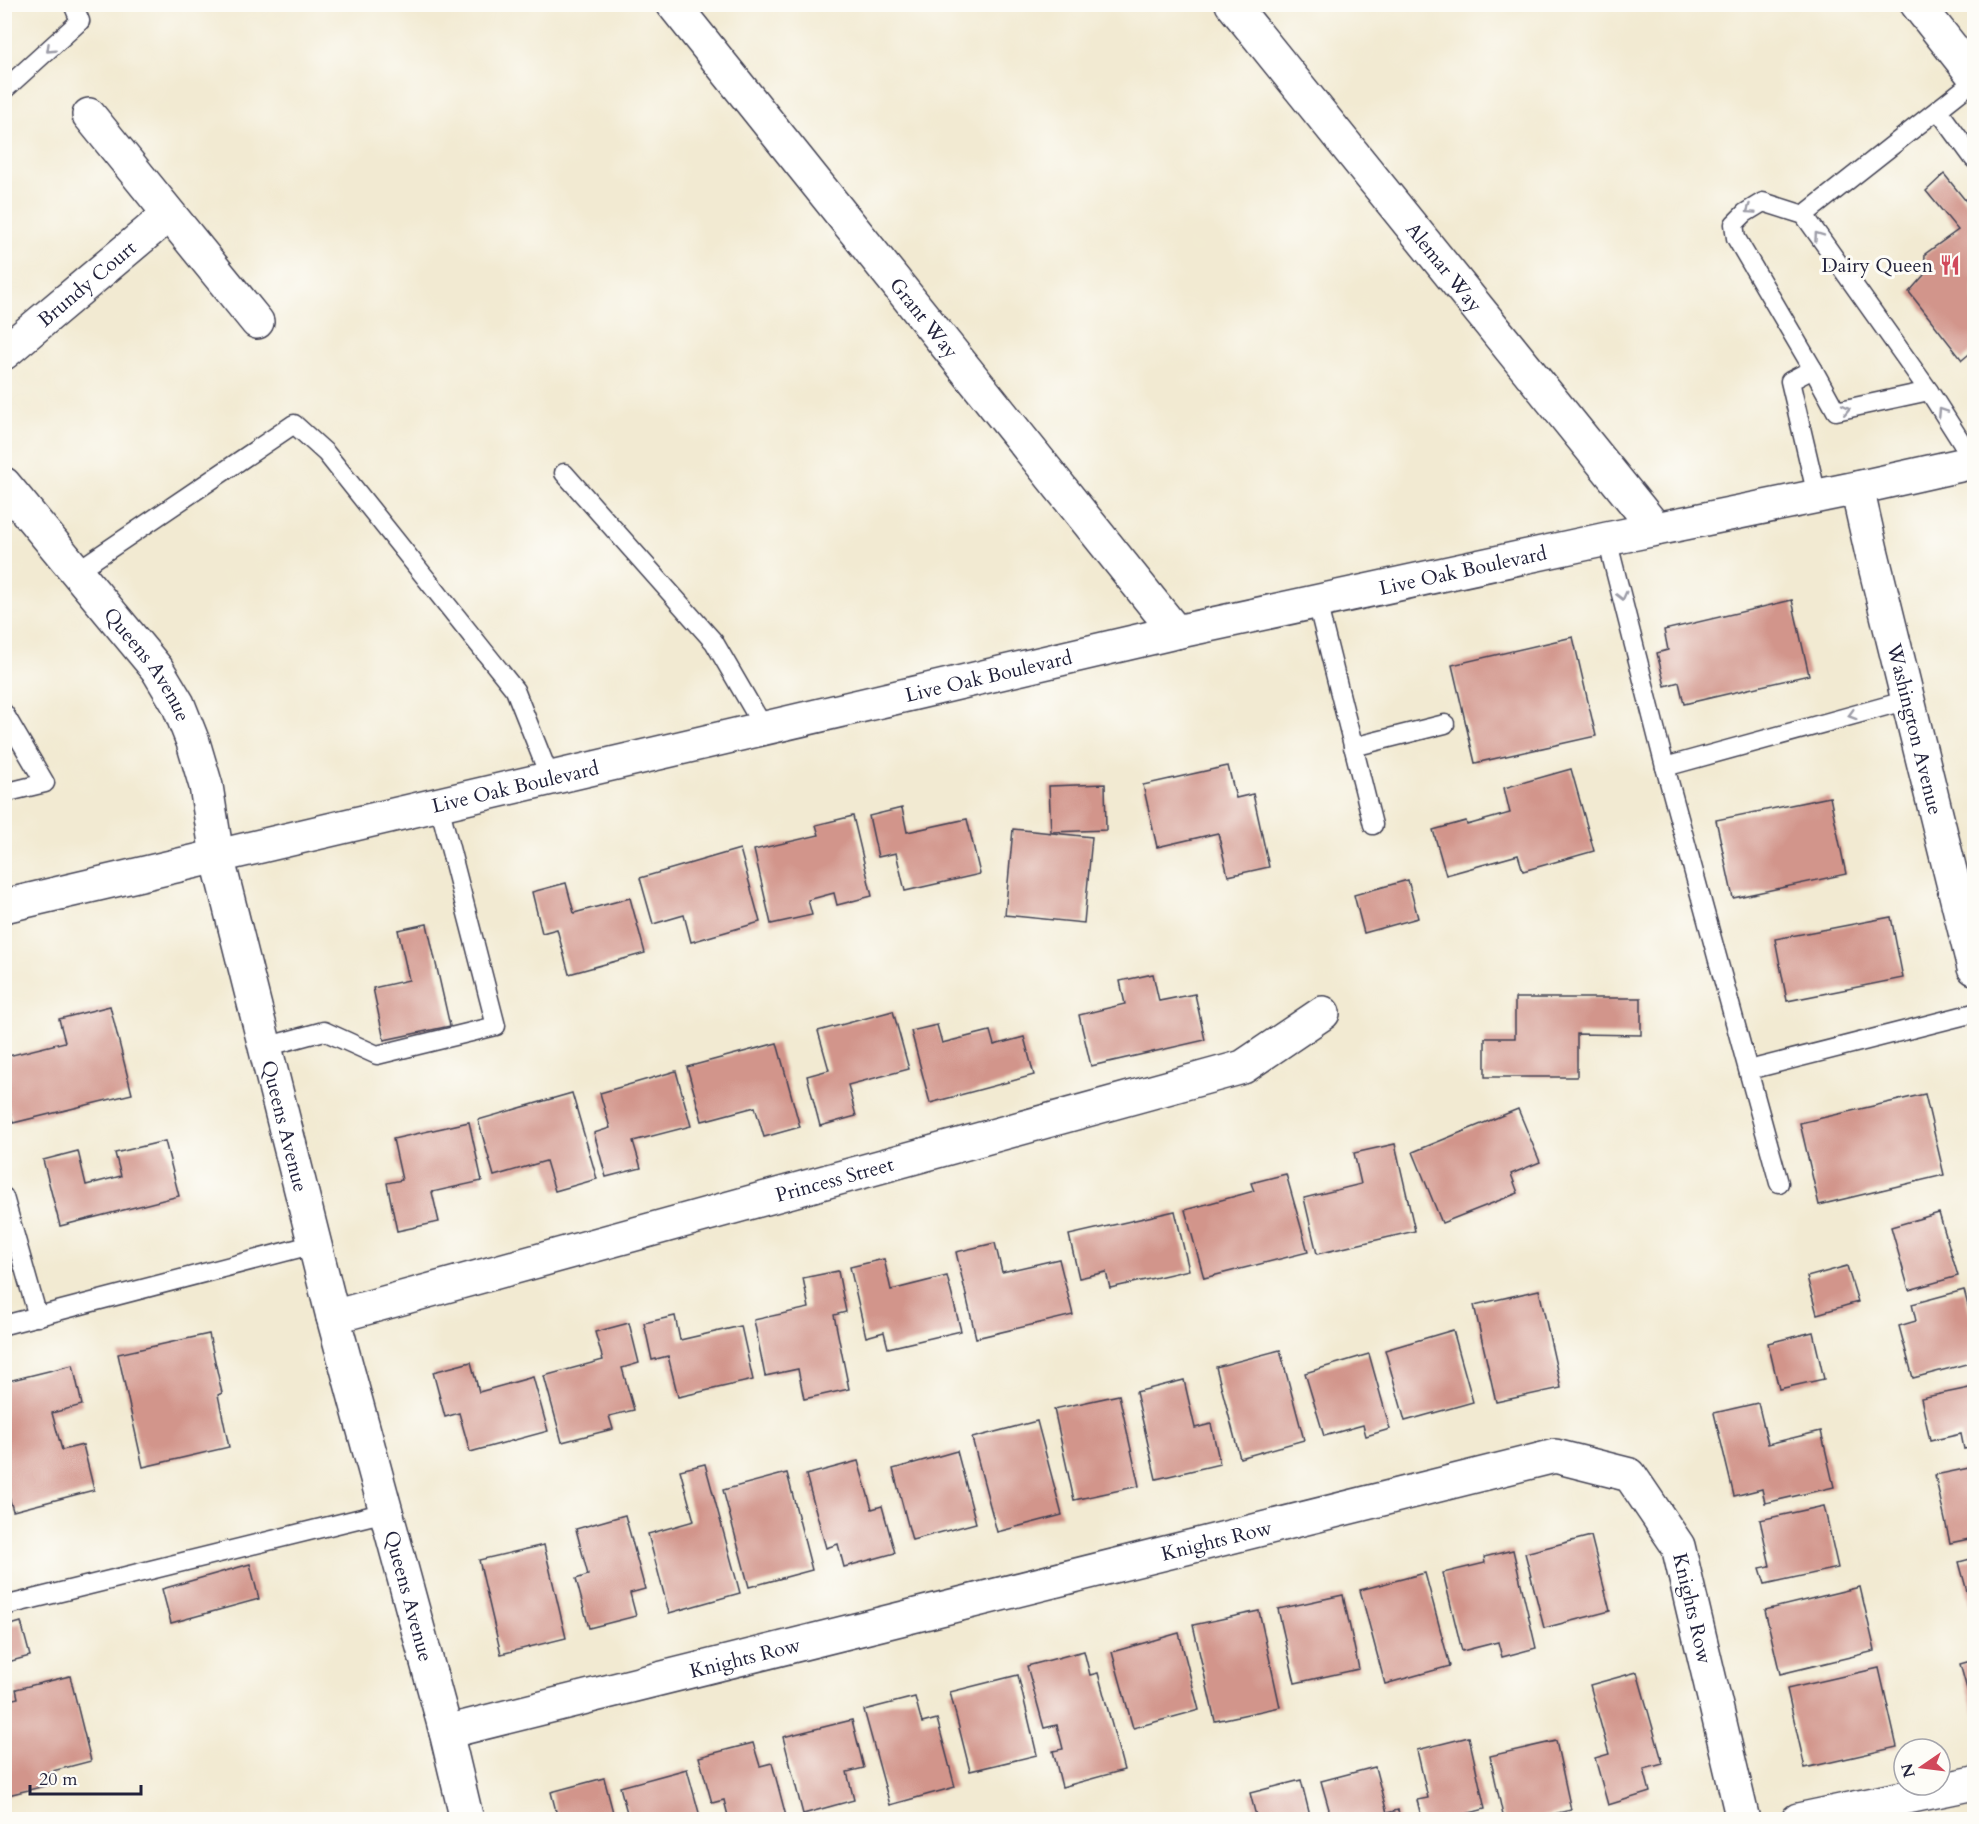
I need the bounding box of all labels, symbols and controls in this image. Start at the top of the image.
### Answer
one-way arrow [46,41,57,52]
one-way arrow [1746,203,1757,214]
street label: Alemar Way [1400,217,1489,318]
one-way arrow [1814,231,1825,242]
street label: Brundy Court [32,234,142,333]
place label: Dairy Queen [1821,252,1934,279]
restaurant icon: Dairy Queen [1938,253,1962,277]
street label: Grant Way [883,272,965,364]
one-way arrow [1841,403,1851,416]
one-way arrow [1939,408,1950,419]
street label: Live Oak Boulevard [1377,539,1550,602]
one-way arrow [1614,591,1627,601]
street label: Queens Avenue [97,602,197,725]
street label: Washington Avenue [1880,640,1949,818]
street label: Live Oak Boulevard [902,644,1075,709]
one-way arrow [1847,708,1858,720]
street label: Live Oak Boulevard [429,754,602,820]
street label: Queens Avenue [255,1058,314,1195]
street label: Princess Street [772,1150,897,1209]
street label: Knights Row [1158,1514,1275,1568]
street label: Queens Avenue [378,1528,439,1665]
street label: Knights Row [1666,1550,1719,1667]
street label: Knights Row [687,1631,803,1685]
north arrow [1892,1737,1952,1797]
scale bar [30,1758,141,1796]
text: N [1896,1761,1921,1780]
text: 20 m [39,1767,78,1792]

